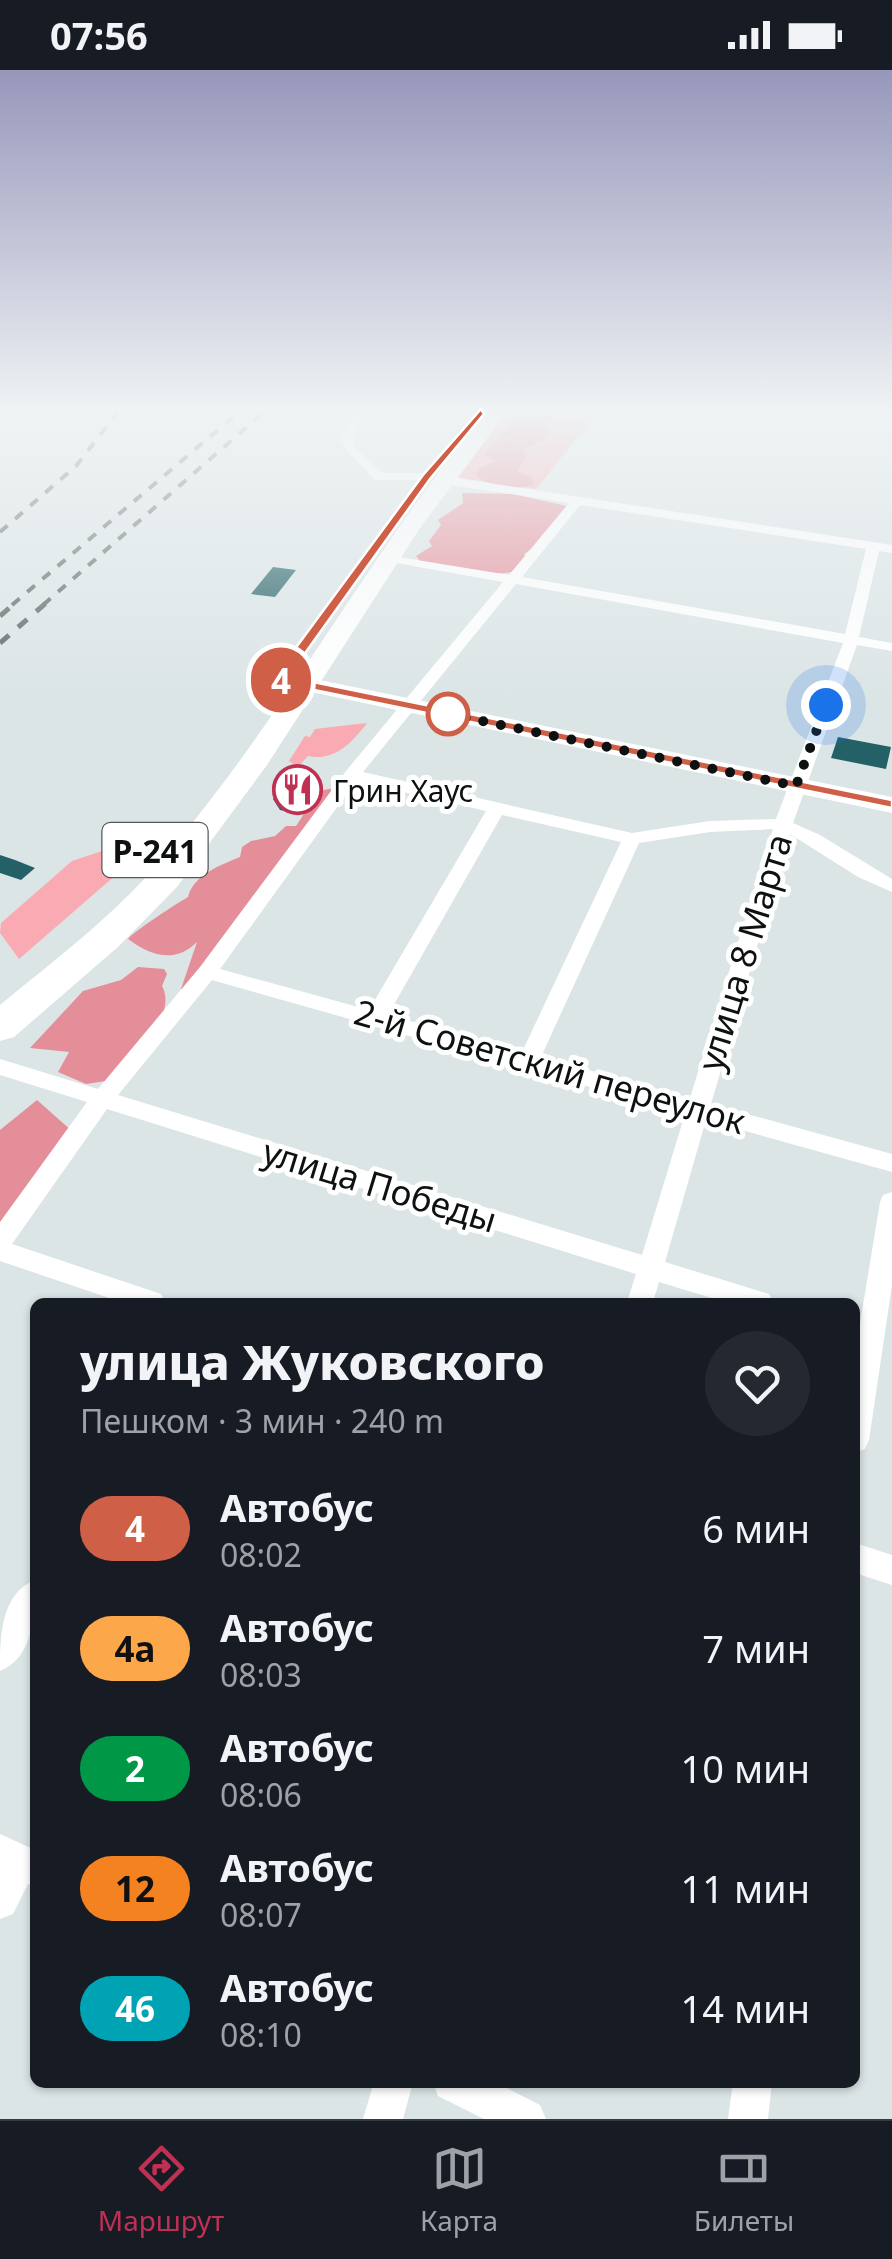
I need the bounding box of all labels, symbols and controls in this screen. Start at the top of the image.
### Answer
text: 07:56 [50,9,148,61]
line badge: 4 [248,648,314,712]
text: 4 [271,657,291,704]
your location [801,680,851,730]
unlabelled marker [427,693,469,735]
restaurant icon: Грин Хаус [272,764,324,816]
place label: Грин Хаус [333,770,473,811]
road number: Р-241 [102,823,208,877]
street label: улица 8 Марта [686,828,802,1076]
street label: 2-й Советский переулок [349,988,751,1144]
street label: улица Победы [257,1127,503,1243]
text: улица Жуковского [80,1329,545,1394]
button: heart [705,1331,810,1436]
text: Пешком · 3 мин · 240 m [80,1399,444,1442]
text: Автобус [220,1481,374,1533]
text: 6 мин [702,1502,810,1554]
text: 4 [125,1505,145,1552]
text: 08:02 [220,1533,302,1576]
text: Автобус [220,1601,374,1653]
text: 7 мин [702,1622,810,1674]
text: 4а [115,1625,155,1672]
text: 08:03 [220,1653,302,1696]
text: Автобус [220,1721,374,1773]
text: 10 мин [681,1742,810,1794]
text: 2 [125,1745,145,1792]
text: 08:06 [220,1773,302,1816]
text: Автобус [220,1841,374,1893]
text: 11 мин [681,1862,810,1914]
text: 12 [115,1865,155,1912]
text: 08:07 [220,1893,302,1936]
text: Автобус [220,1961,374,2013]
text: 14 мин [681,1982,810,2034]
text: 46 [115,1985,155,2032]
text: 08:10 [220,2013,302,2056]
tab: Маршрут [98,2141,224,2239]
tab: Карта [420,2141,498,2239]
tab: Билеты [694,2141,794,2239]

